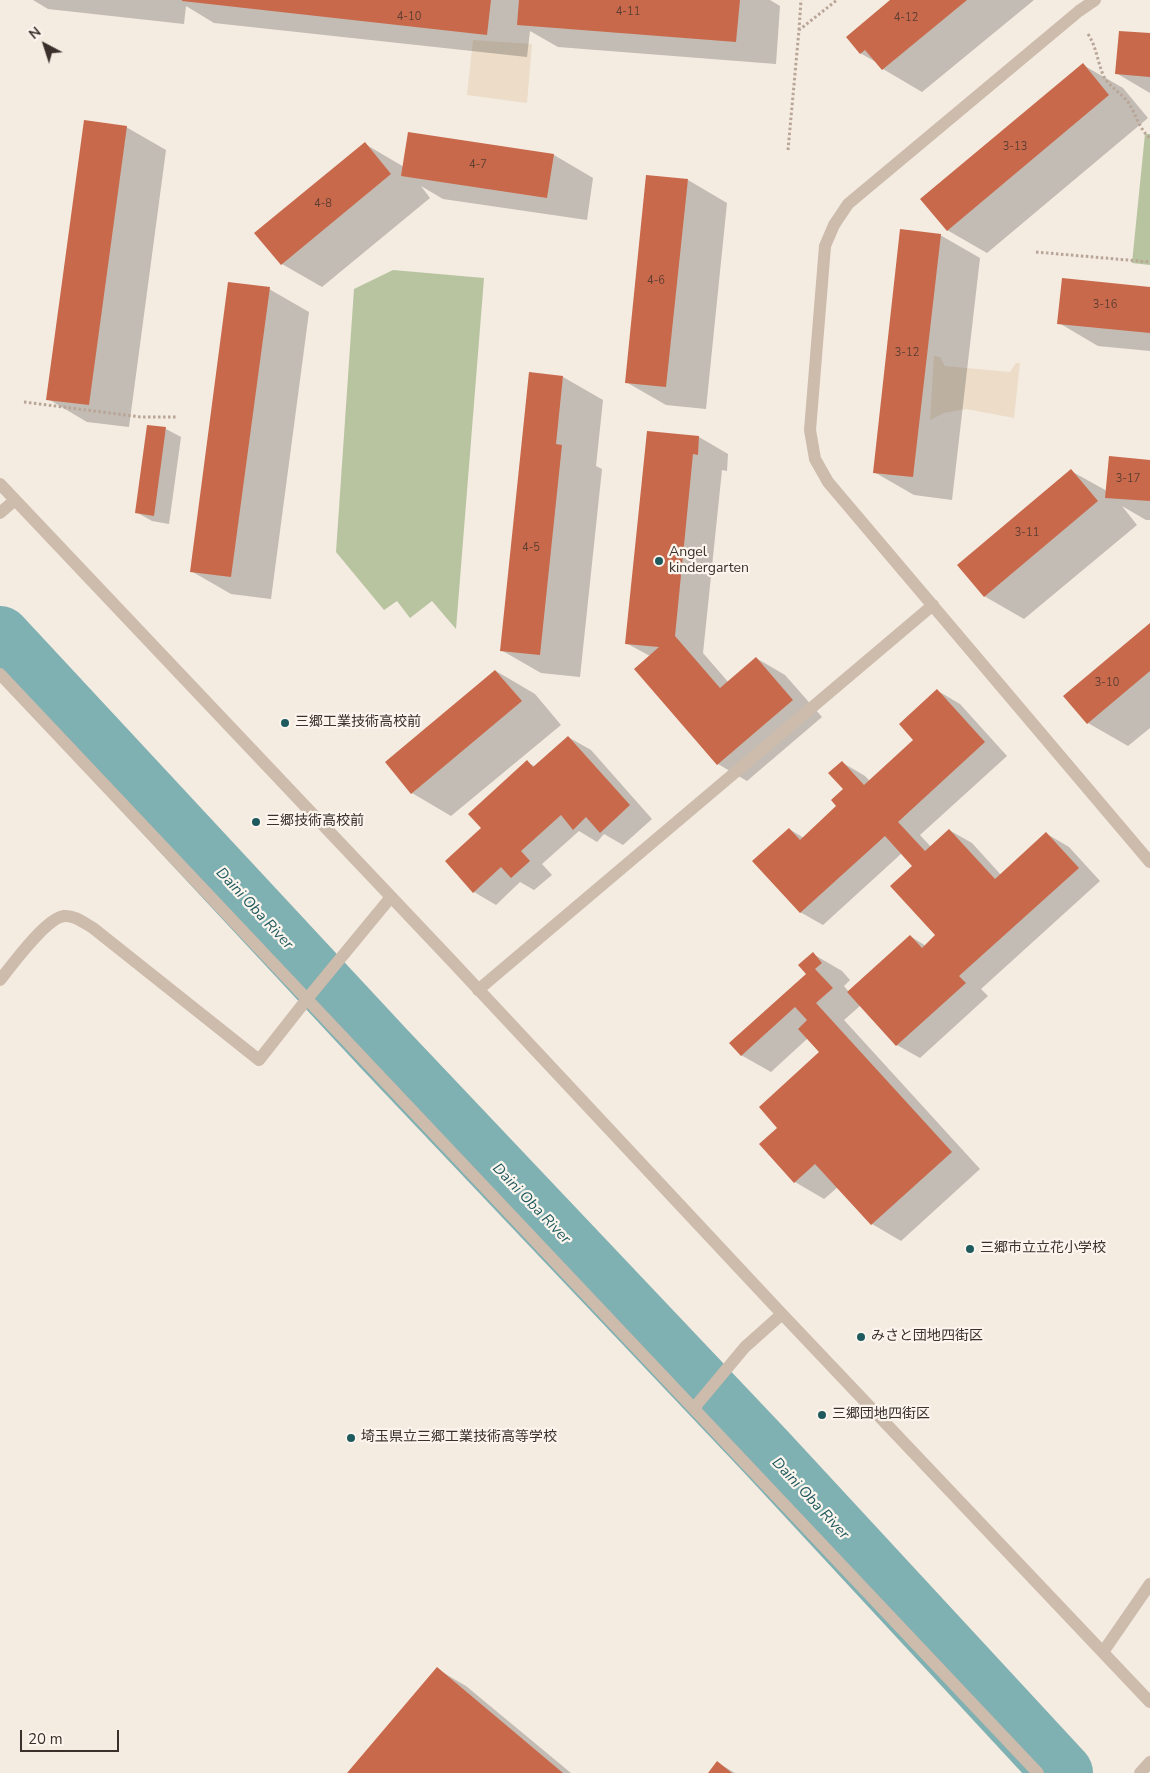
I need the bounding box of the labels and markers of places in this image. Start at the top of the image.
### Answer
place label: Angel kindergarten [669,545,749,578]
marker: Angel kindergarten [653,555,665,567]
place label: 三郷工業技術高校前 [295,715,421,731]
marker: 三郷工業技術高校前 [279,717,291,729]
place label: 三郷技術高校前 [266,814,364,830]
marker: 三郷技術高校前 [250,816,262,828]
place label: 三郷市立立花小学校 [980,1241,1106,1257]
marker: 三郷市立立花小学校 [964,1243,976,1255]
place label: みさと団地四街区 [871,1329,983,1345]
marker: みさと団地四街区 [855,1331,867,1343]
place label: 三郷団地四街区 [832,1407,930,1423]
marker: 三郷団地四街区 [816,1409,828,1421]
place label: 埼玉県立三郷工業技術高等学校 [361,1430,557,1446]
marker: 埼玉県立三郷工業技術高等学校 [345,1432,357,1444]

